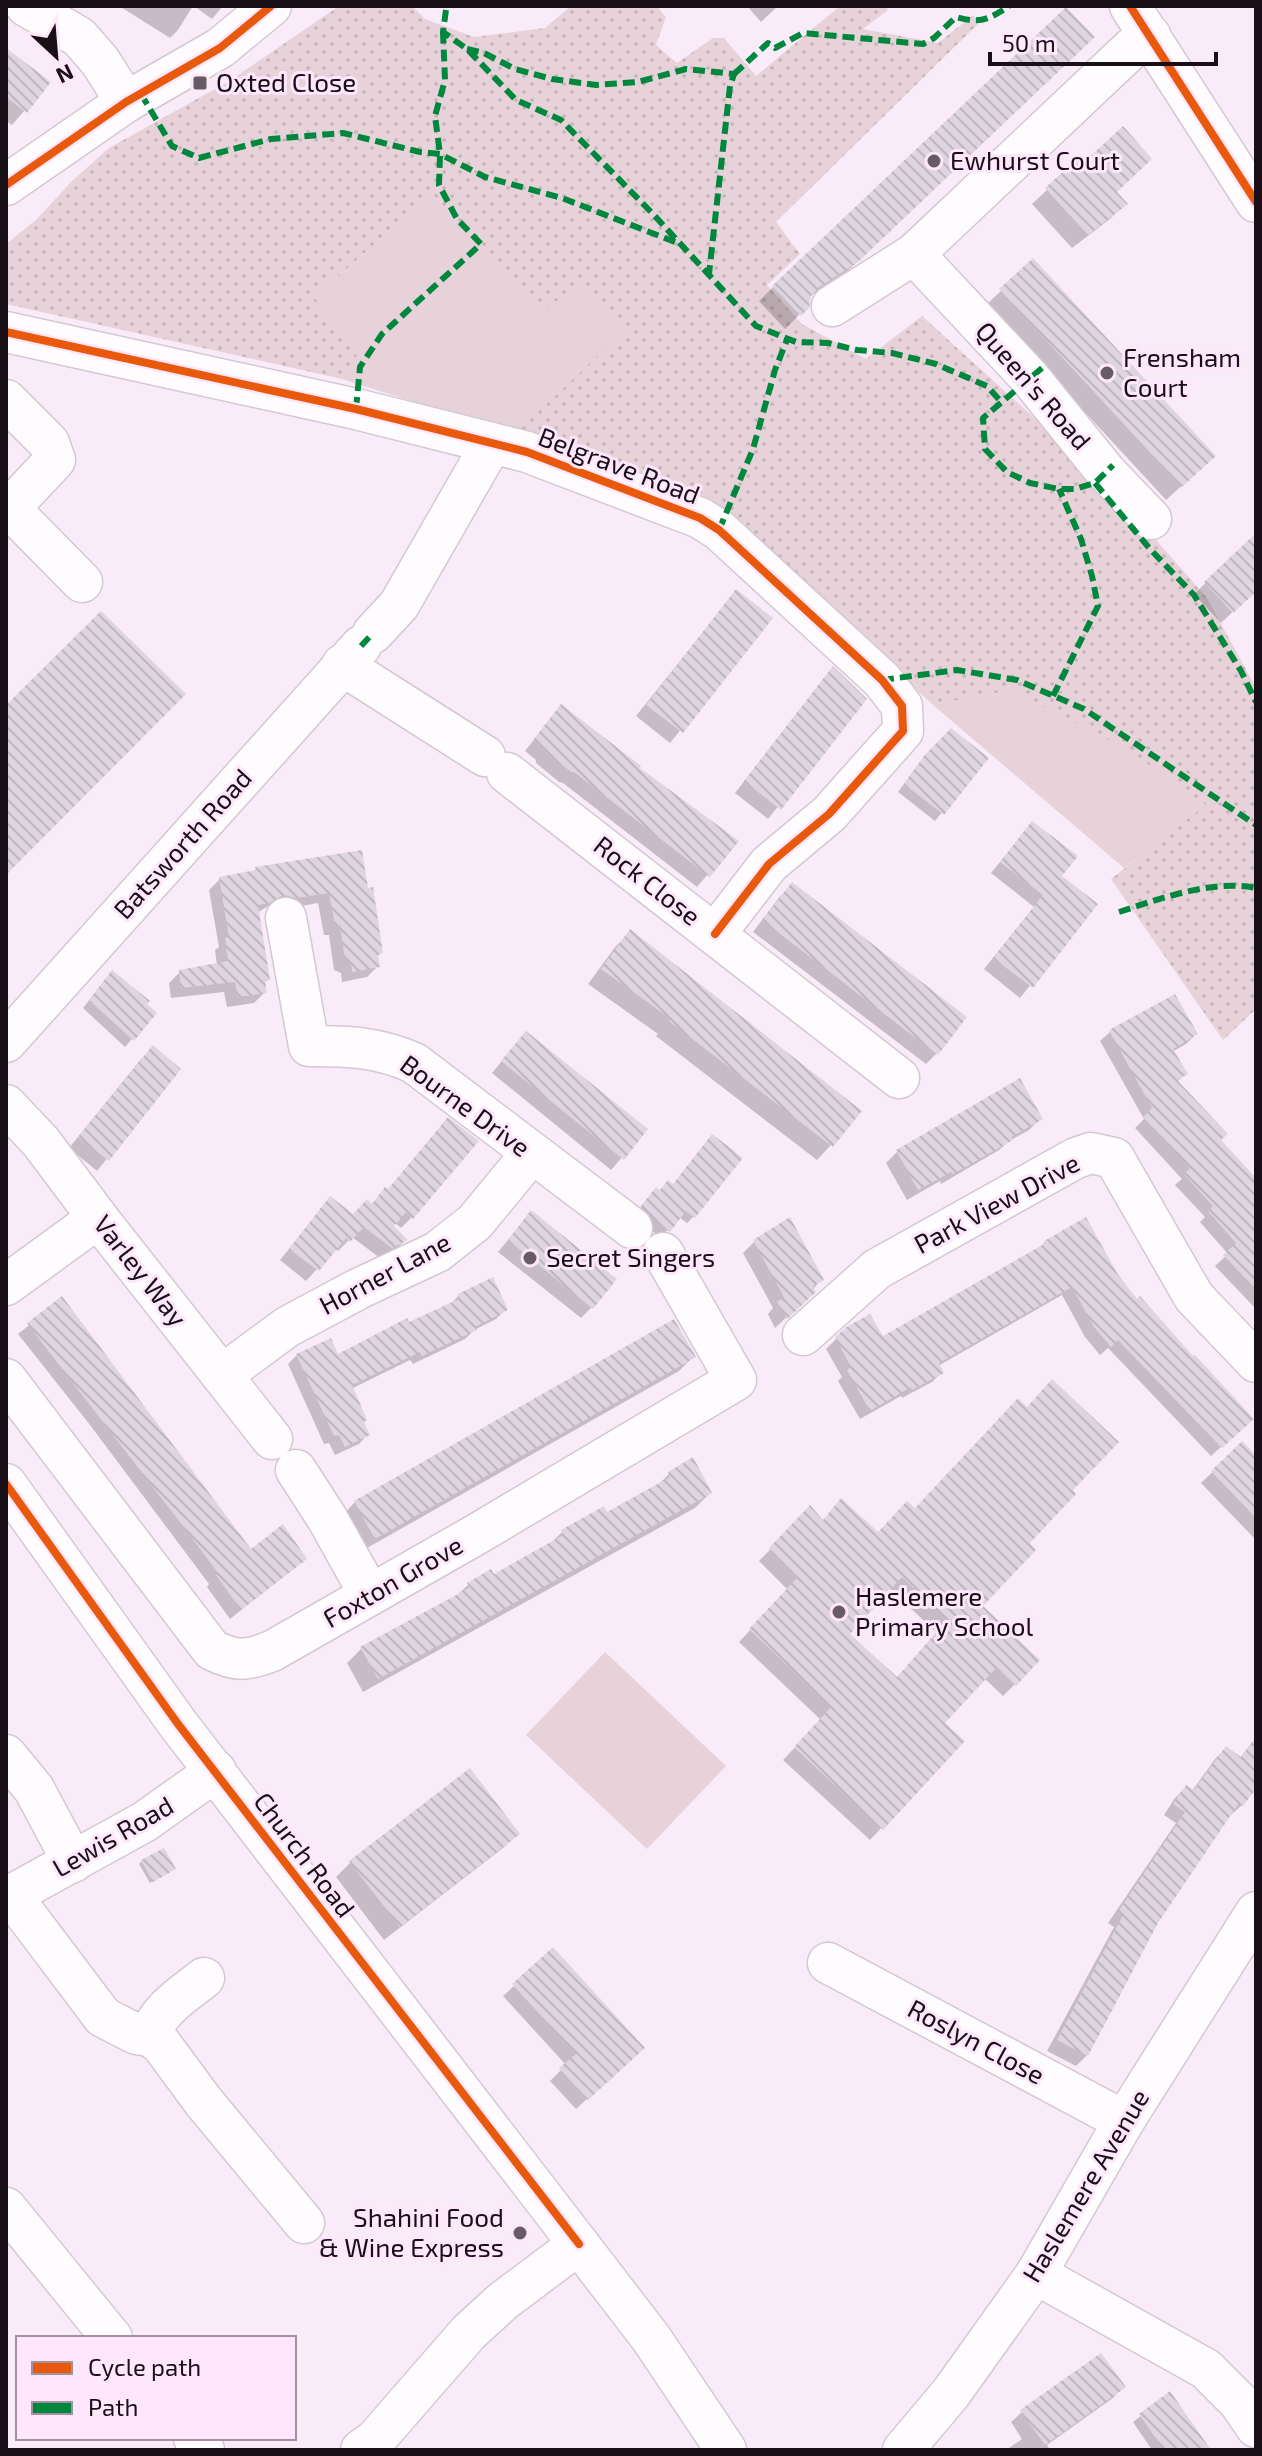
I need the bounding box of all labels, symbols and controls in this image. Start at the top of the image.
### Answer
north arrow [16,16,96,96]
scale bar [990,16,1216,66]
text: 50 m [1002,28,1056,57]
text: N [52,60,78,90]
place label: Oxted Close [216,66,356,97]
marker: Oxted Close [191,74,209,92]
place label: Ewhurst Court [950,144,1120,175]
marker: Ewhurst Court [925,152,943,170]
street label: Queen's Road [970,315,1098,455]
place label: Frensham Court [1123,341,1241,402]
marker: Frensham Court [1098,364,1116,382]
street label: Belgrave Road [534,420,705,510]
street label: Batsworth Road [107,762,257,924]
street label: Rock Close [588,829,707,931]
street label: Bourne Drive [395,1047,537,1162]
street label: Park View Drive [908,1146,1084,1259]
street label: Varley Way [88,1208,194,1332]
street label: Horner Lane [313,1225,455,1320]
place label: Secret Singers [546,1241,715,1272]
marker: Secret Singers [521,1249,539,1267]
street label: Foxton Grove [317,1528,468,1633]
place label: Haslemere Primary School [855,1580,1034,1641]
marker: Haslemere Primary School [830,1603,848,1621]
street label: Church Road [248,1786,362,1923]
street label: Lewis Road [46,1789,178,1883]
street label: Roslyn Close [903,1992,1050,2090]
street label: Haslemere Avenue [1015,2083,1155,2287]
place label: Shahini Food & Wine Express [319,2201,504,2262]
marker: Shahini Food & Wine Express [511,2224,529,2242]
legend [16,2336,296,2440]
text: Cycle path [88,2352,201,2381]
text: Path [88,2392,138,2421]

